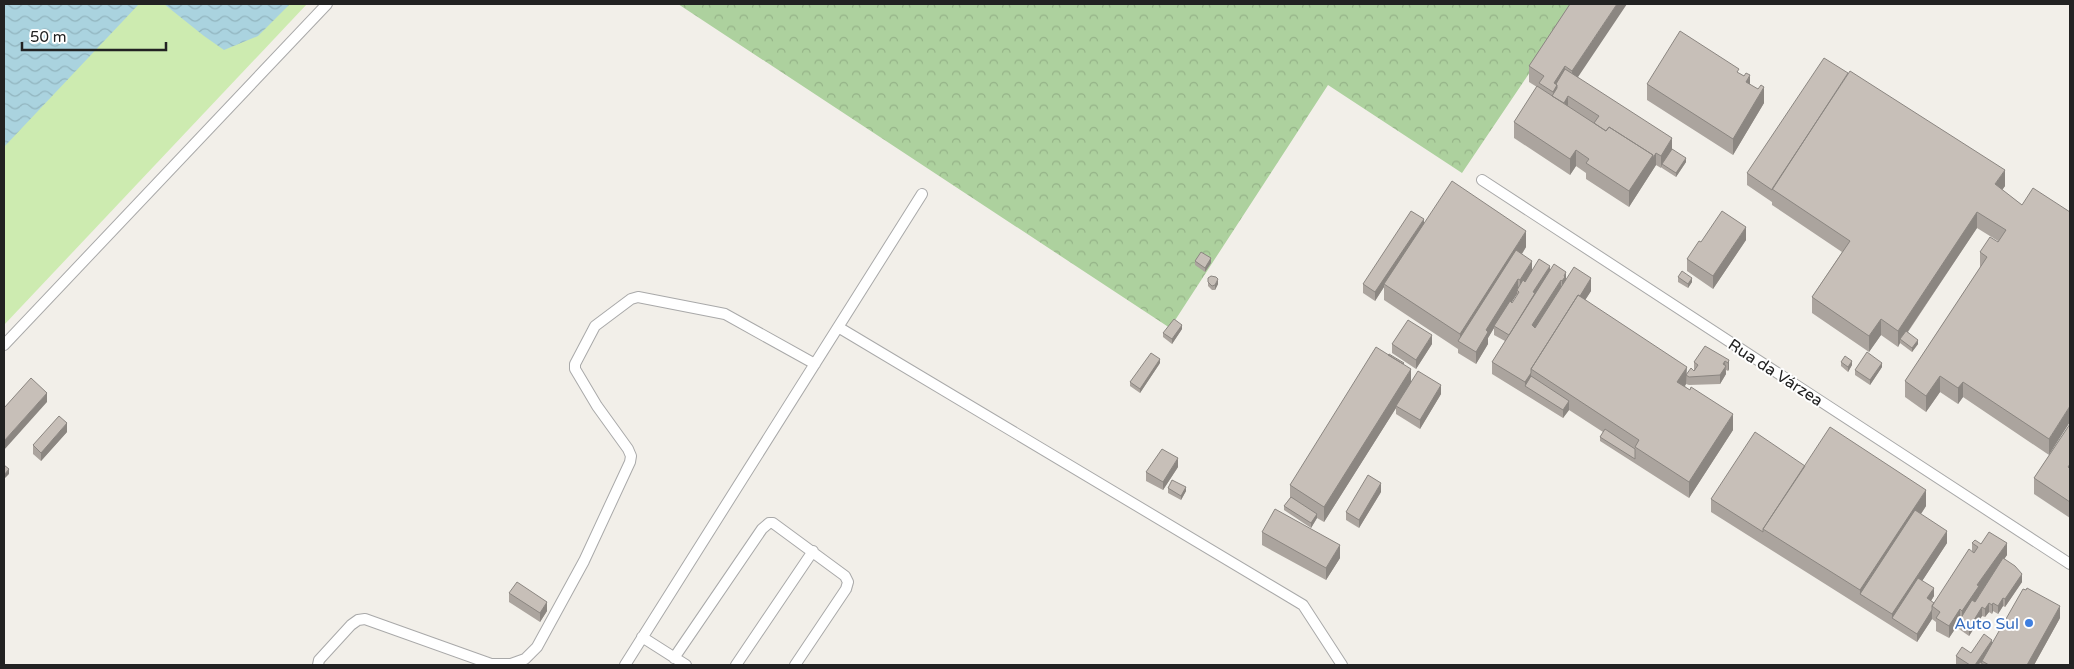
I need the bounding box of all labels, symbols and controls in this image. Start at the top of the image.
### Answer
scale bar [22,20,166,52]
text: 50 m [30,28,67,46]
street label: Rua da Várzea [1724,335,1827,411]
place label: Auto Sul [1954,614,2019,634]
marker: Auto Sul [2023,617,2035,629]

